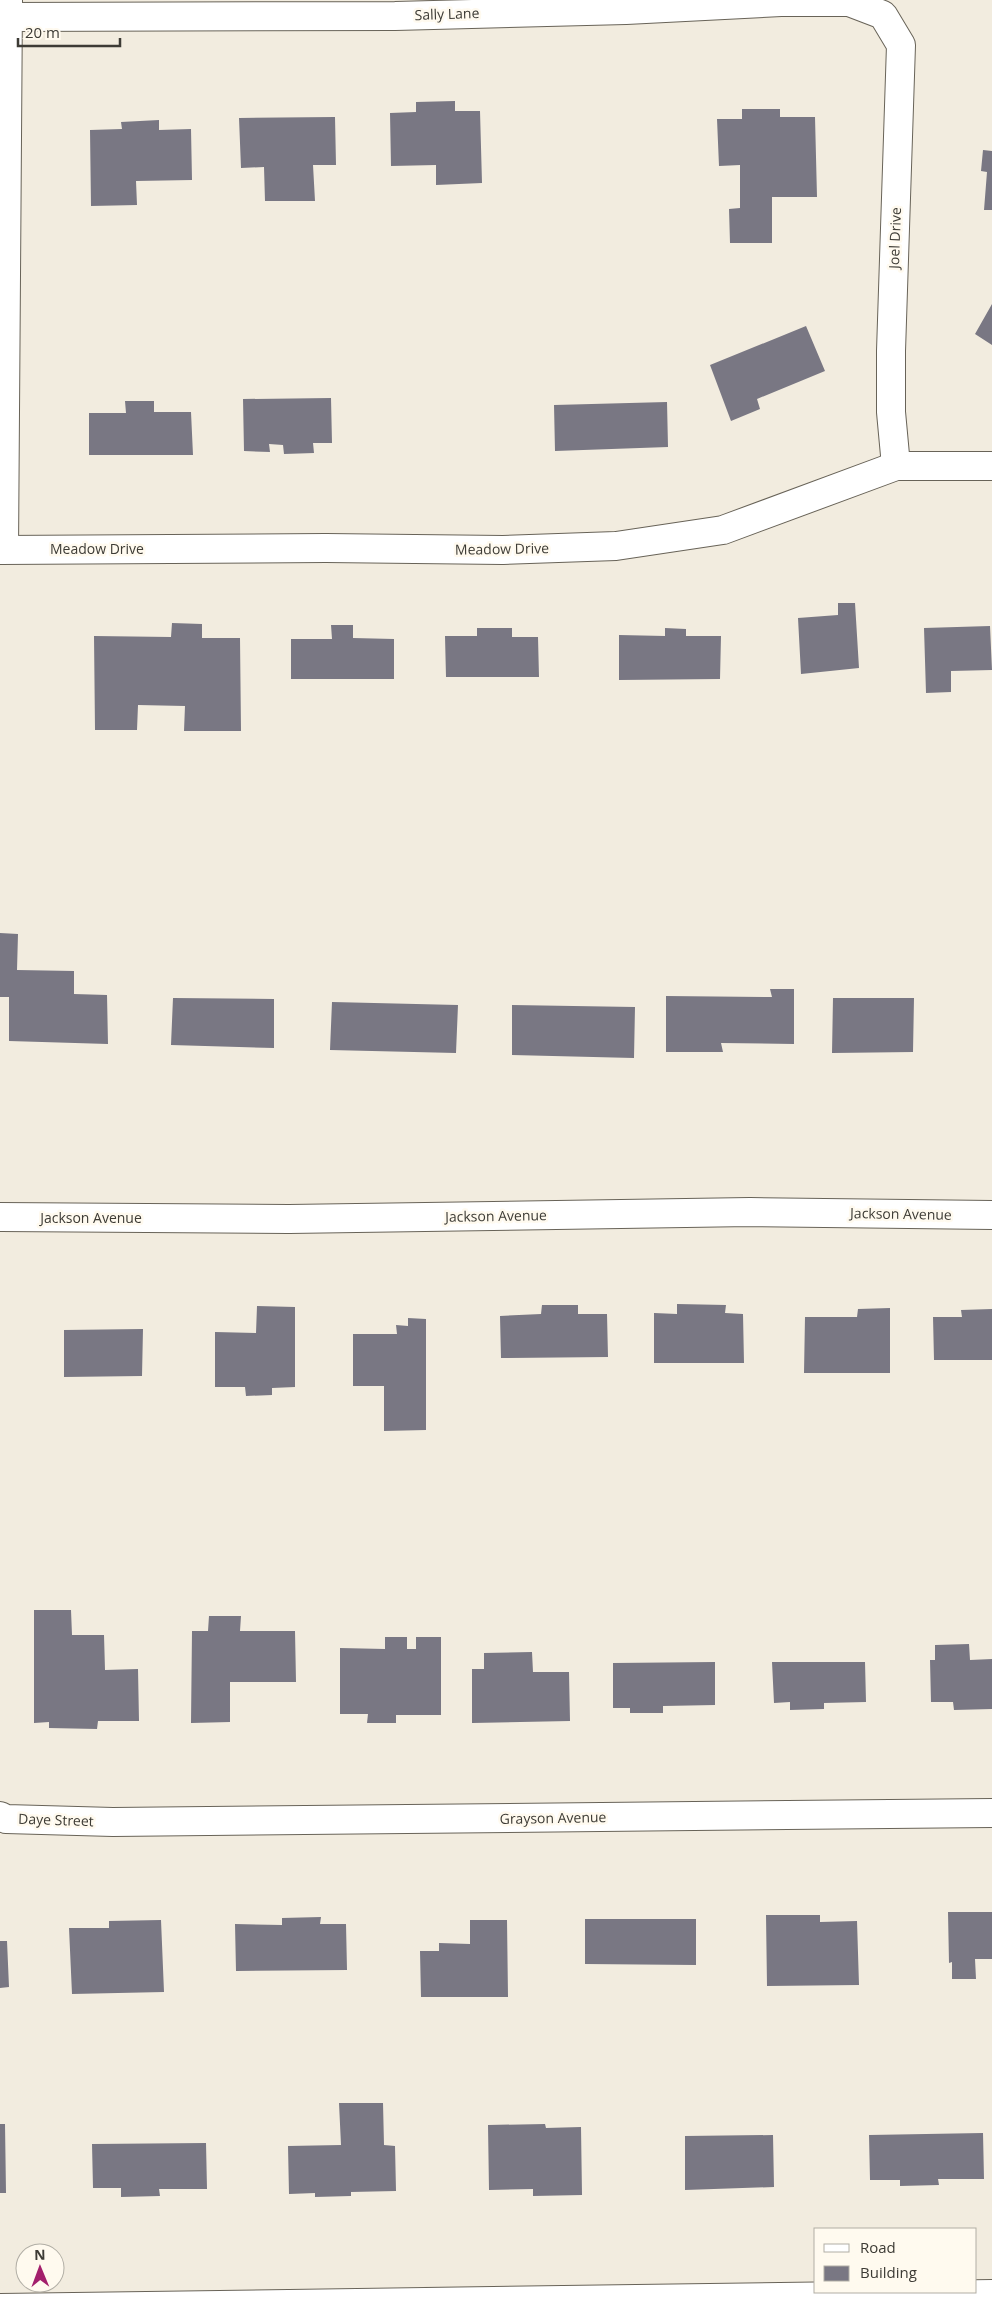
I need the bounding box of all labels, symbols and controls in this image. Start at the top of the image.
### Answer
street label: Sally Lane [414,3,480,24]
scale bar [18,15,120,47]
text: 20 m [25,22,60,42]
street label: Joel Drive [884,207,905,271]
street label: Meadow Drive [455,538,549,559]
street label: Meadow Drive [50,539,144,558]
street label: Jackson Avenue [848,1203,952,1224]
street label: Jackson Avenue [443,1205,547,1226]
street label: Jackson Avenue [38,1208,142,1227]
street label: Grayson Avenue [499,1807,607,1828]
street label: Daye Street [18,1809,94,1830]
legend [814,2228,977,2293]
text: Road [860,2237,896,2257]
north arrow [15,2243,65,2293]
text: N [34,2245,46,2264]
text: Building [860,2262,917,2282]

